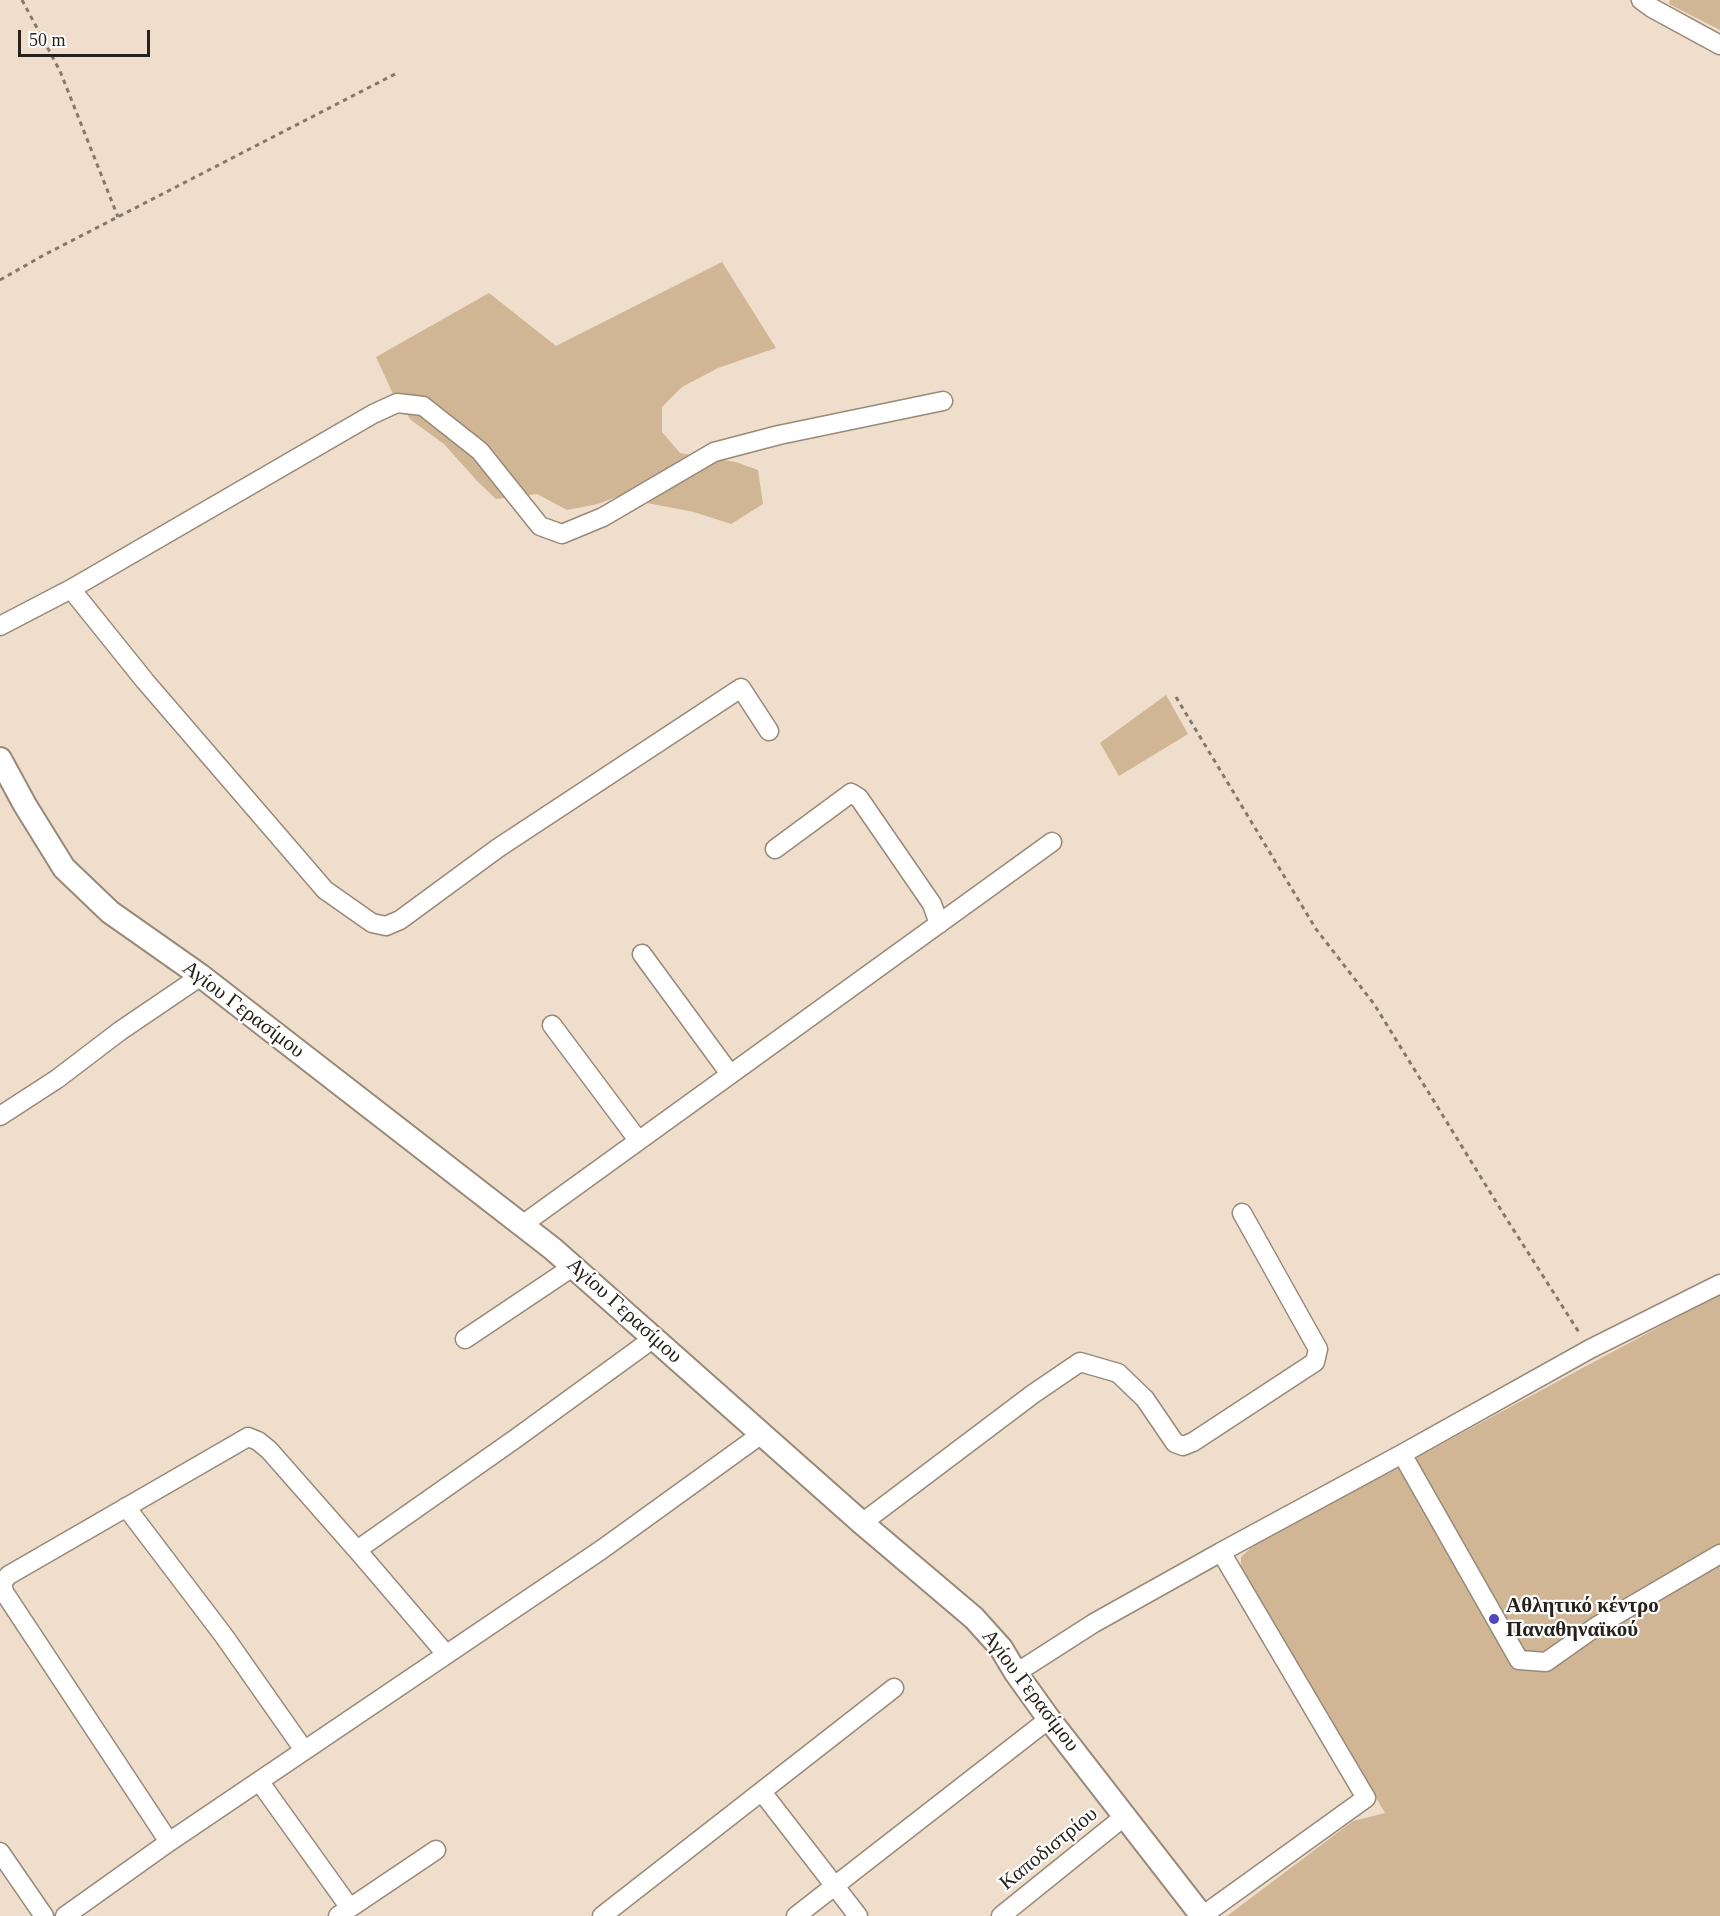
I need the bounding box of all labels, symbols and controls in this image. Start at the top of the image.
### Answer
scale bar [21,18,153,56]
text: 50 m [29,30,66,50]
street label: Αγίου Γερασίμου [177,956,309,1064]
street label: Αγίου Γερασίμου [561,1253,687,1369]
place label: Αθλητικό κέντρο Παναθηναϊκού [1506,1594,1659,1644]
marker: Αθλητικό κέντρο Παναθηναϊκού [1487,1612,1501,1626]
street label: Αγίου Γερασίμου [976,1625,1084,1757]
street label: Καποδιστρίου [995,1802,1103,1896]

